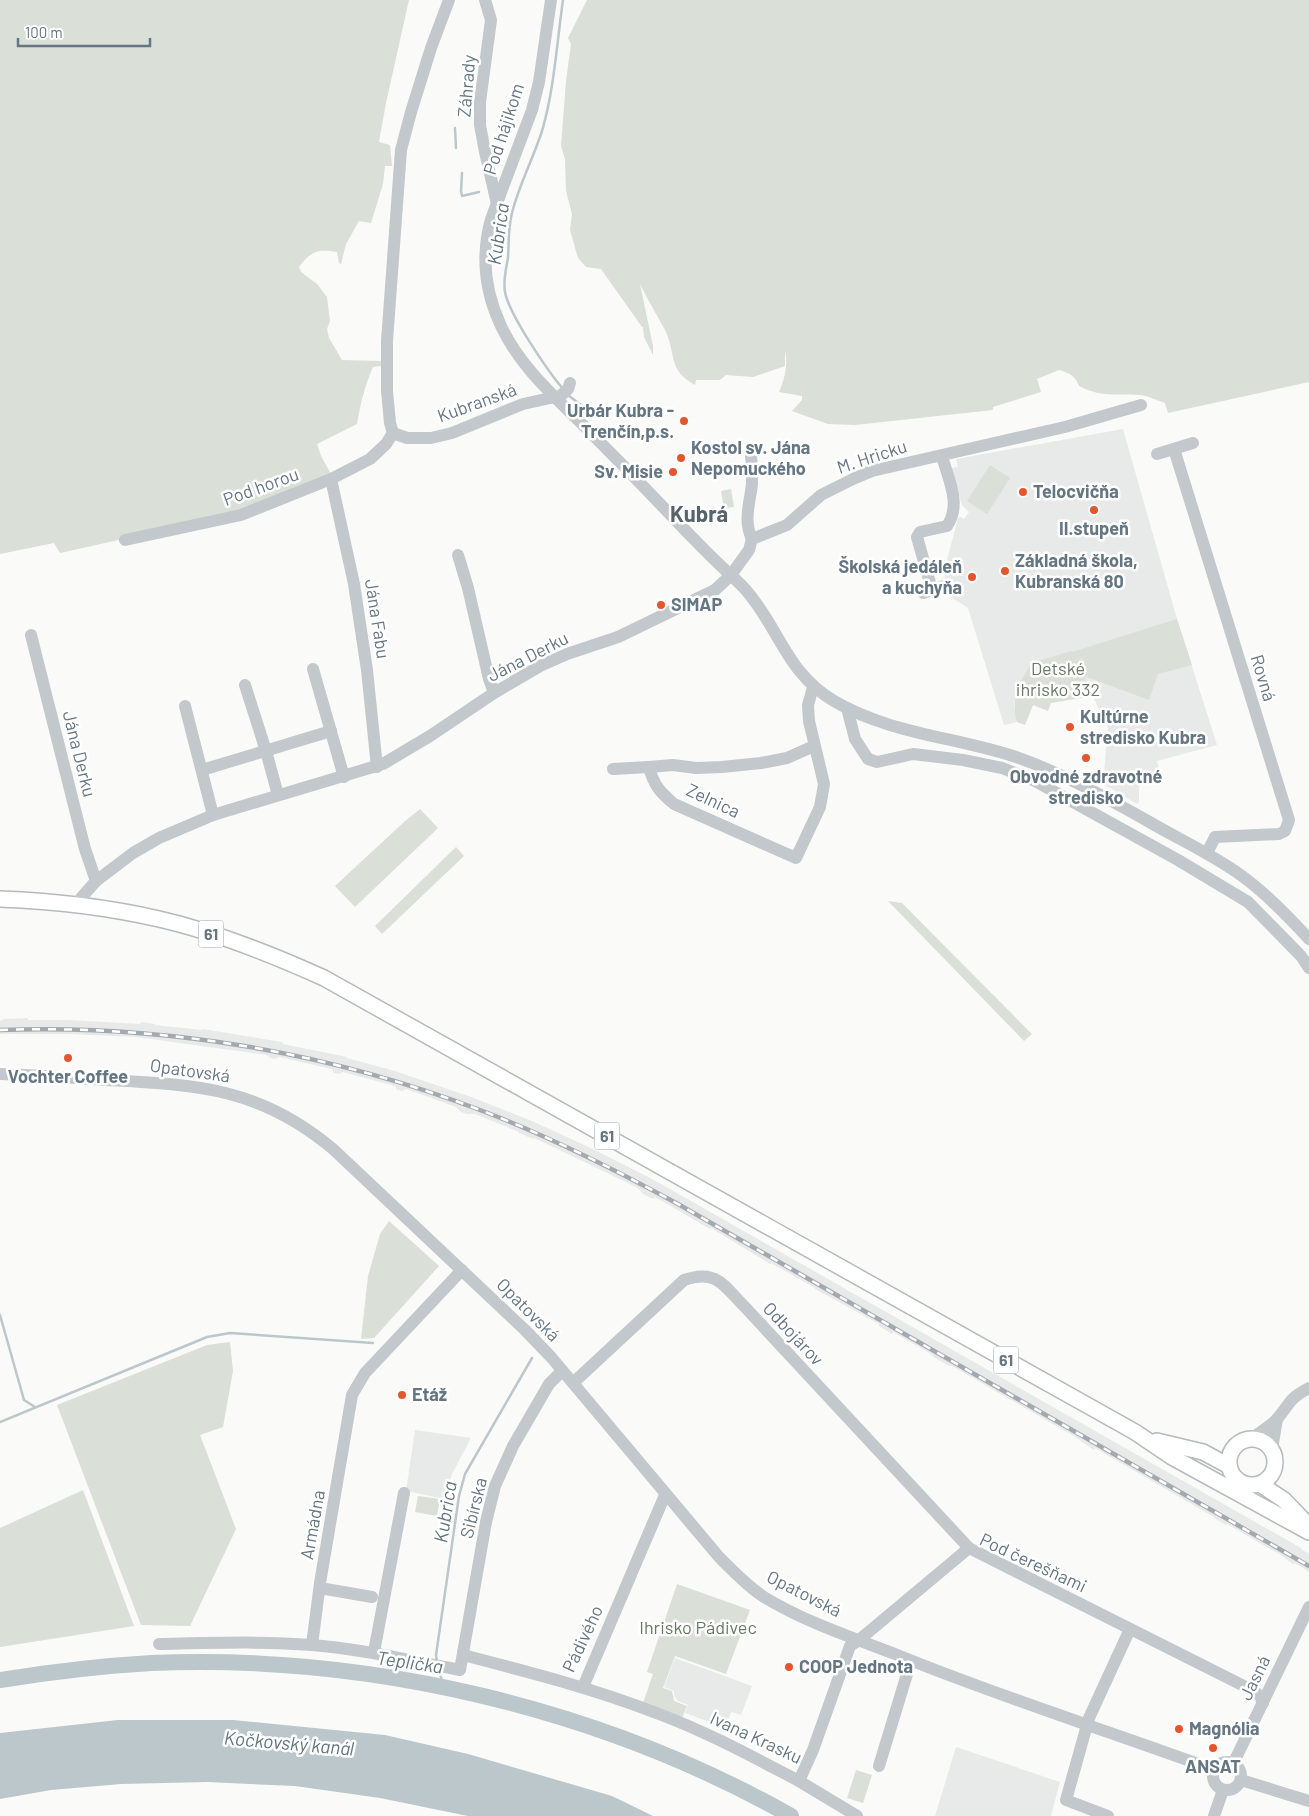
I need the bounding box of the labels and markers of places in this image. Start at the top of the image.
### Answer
place label: Urbár Kubra - Trenčín,p.s. [567,399,674,442]
marker: Urbár Kubra - Trenčín,p.s. [678,415,690,427]
place label: Kostol sv. Jána Nepomuckého [691,436,810,479]
marker: Kostol sv. Jána Nepomuckého [675,452,687,464]
place label: Sv. Misie [594,460,663,482]
marker: Sv. Misie [667,466,679,478]
place label: Telocvičňa [1033,480,1119,502]
marker: Telocvičňa [1017,486,1029,498]
marker: II.stupeň [1088,504,1100,516]
place label: II.stupeň [1059,517,1129,539]
place label: Základná škola, Kubranská 80 [1015,549,1138,592]
place label: Školská jedáleň a kuchyňa [839,555,962,598]
marker: Základná škola, Kubranská 80 [999,565,1011,577]
marker: Školská jedáleň a kuchyňa [966,571,978,583]
place label: SIMAP [671,593,722,615]
marker: SIMAP [655,599,667,611]
place label: Kultúrne stredisko Kubra [1080,705,1206,748]
marker: Kultúrne stredisko Kubra [1064,721,1076,733]
marker: Obvodné zdravotné stredisko [1080,752,1092,764]
place label: Obvodné zdravotné stredisko [1010,765,1163,808]
marker: Vochter Coffee [62,1052,74,1064]
place label: Vochter Coffee [8,1065,128,1087]
place label: Etáž [412,1383,447,1405]
marker: Etáž [396,1389,408,1401]
place label: COOP Jednota [799,1655,913,1677]
marker: COOP Jednota [783,1661,795,1673]
place label: Magnólia [1189,1717,1260,1739]
marker: Magnólia [1173,1723,1185,1735]
marker: ANSAT [1207,1742,1219,1754]
place label: ANSAT [1185,1755,1241,1777]

